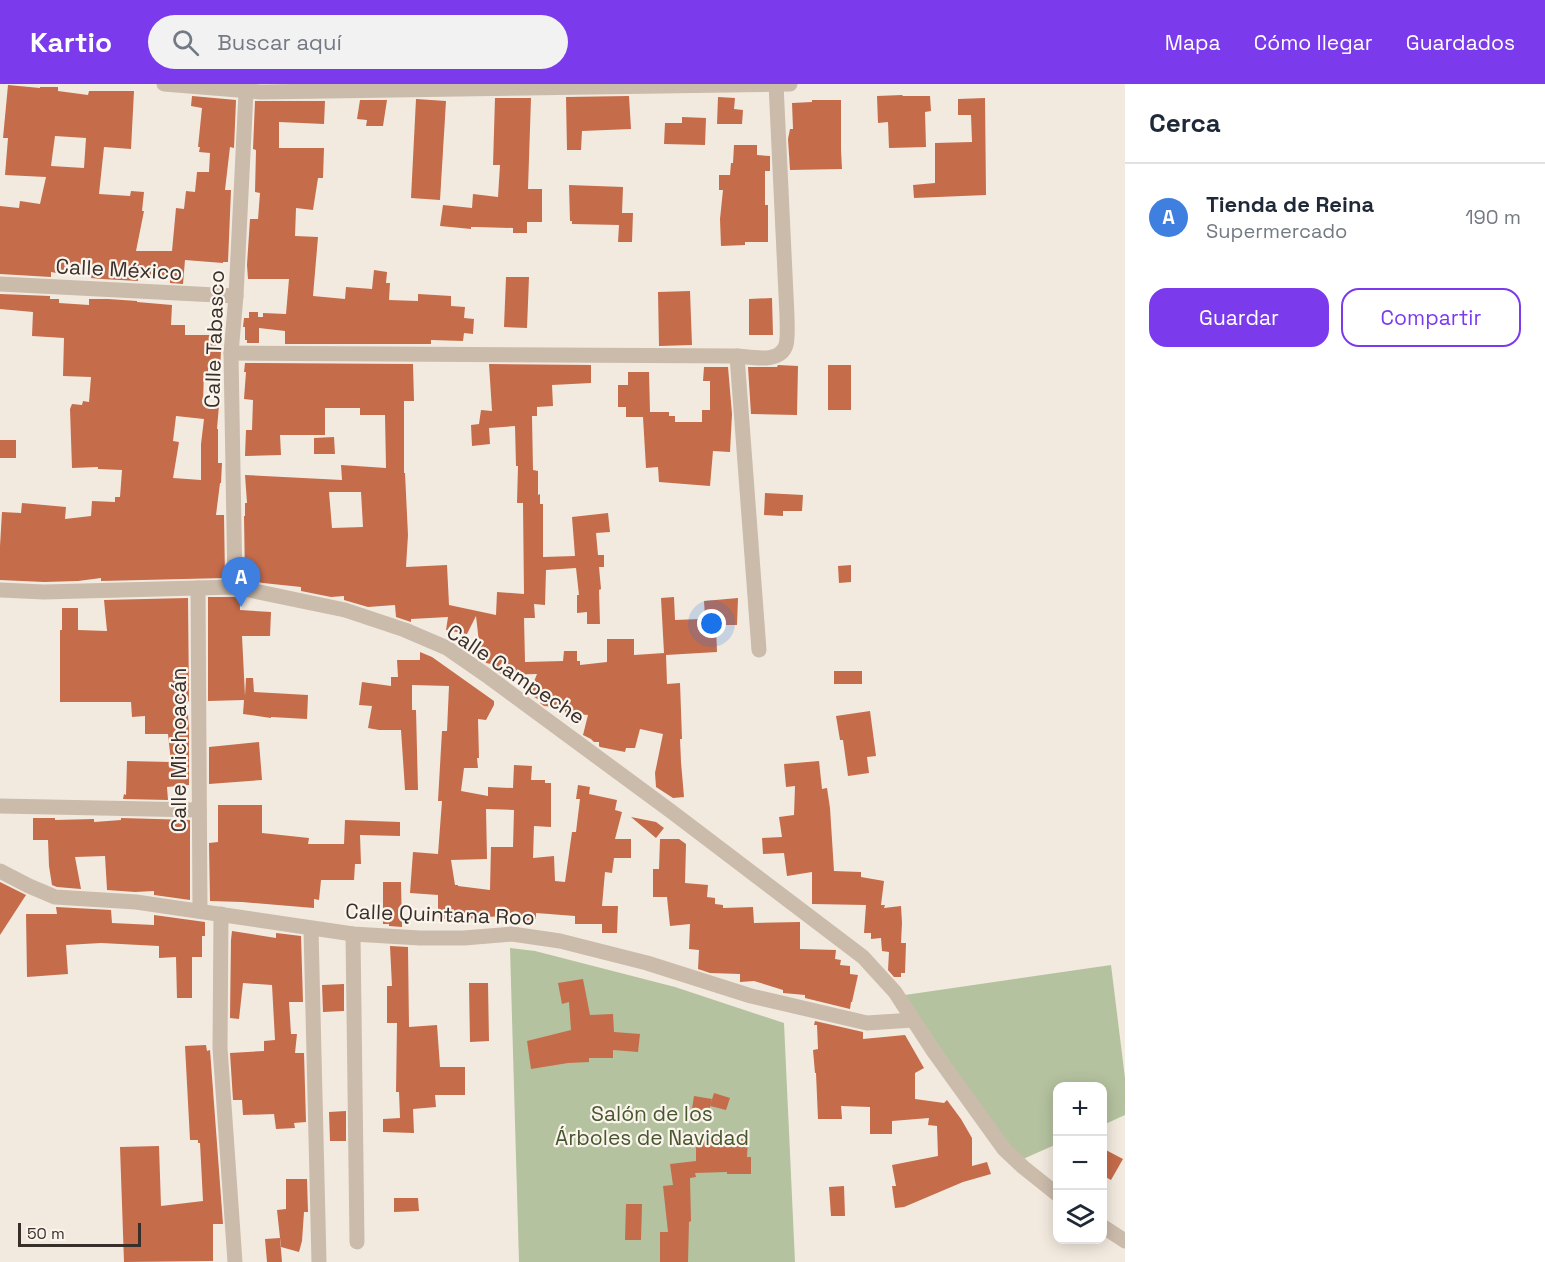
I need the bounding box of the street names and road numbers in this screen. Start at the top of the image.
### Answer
street label: Calle México [55,252,183,286]
street label: Calle Tabasco [198,270,230,408]
street label: Calle Campeche [442,618,590,730]
street label: Calle Michoacán [165,668,192,832]
street label: Calle Quintana Roo [345,897,535,931]

